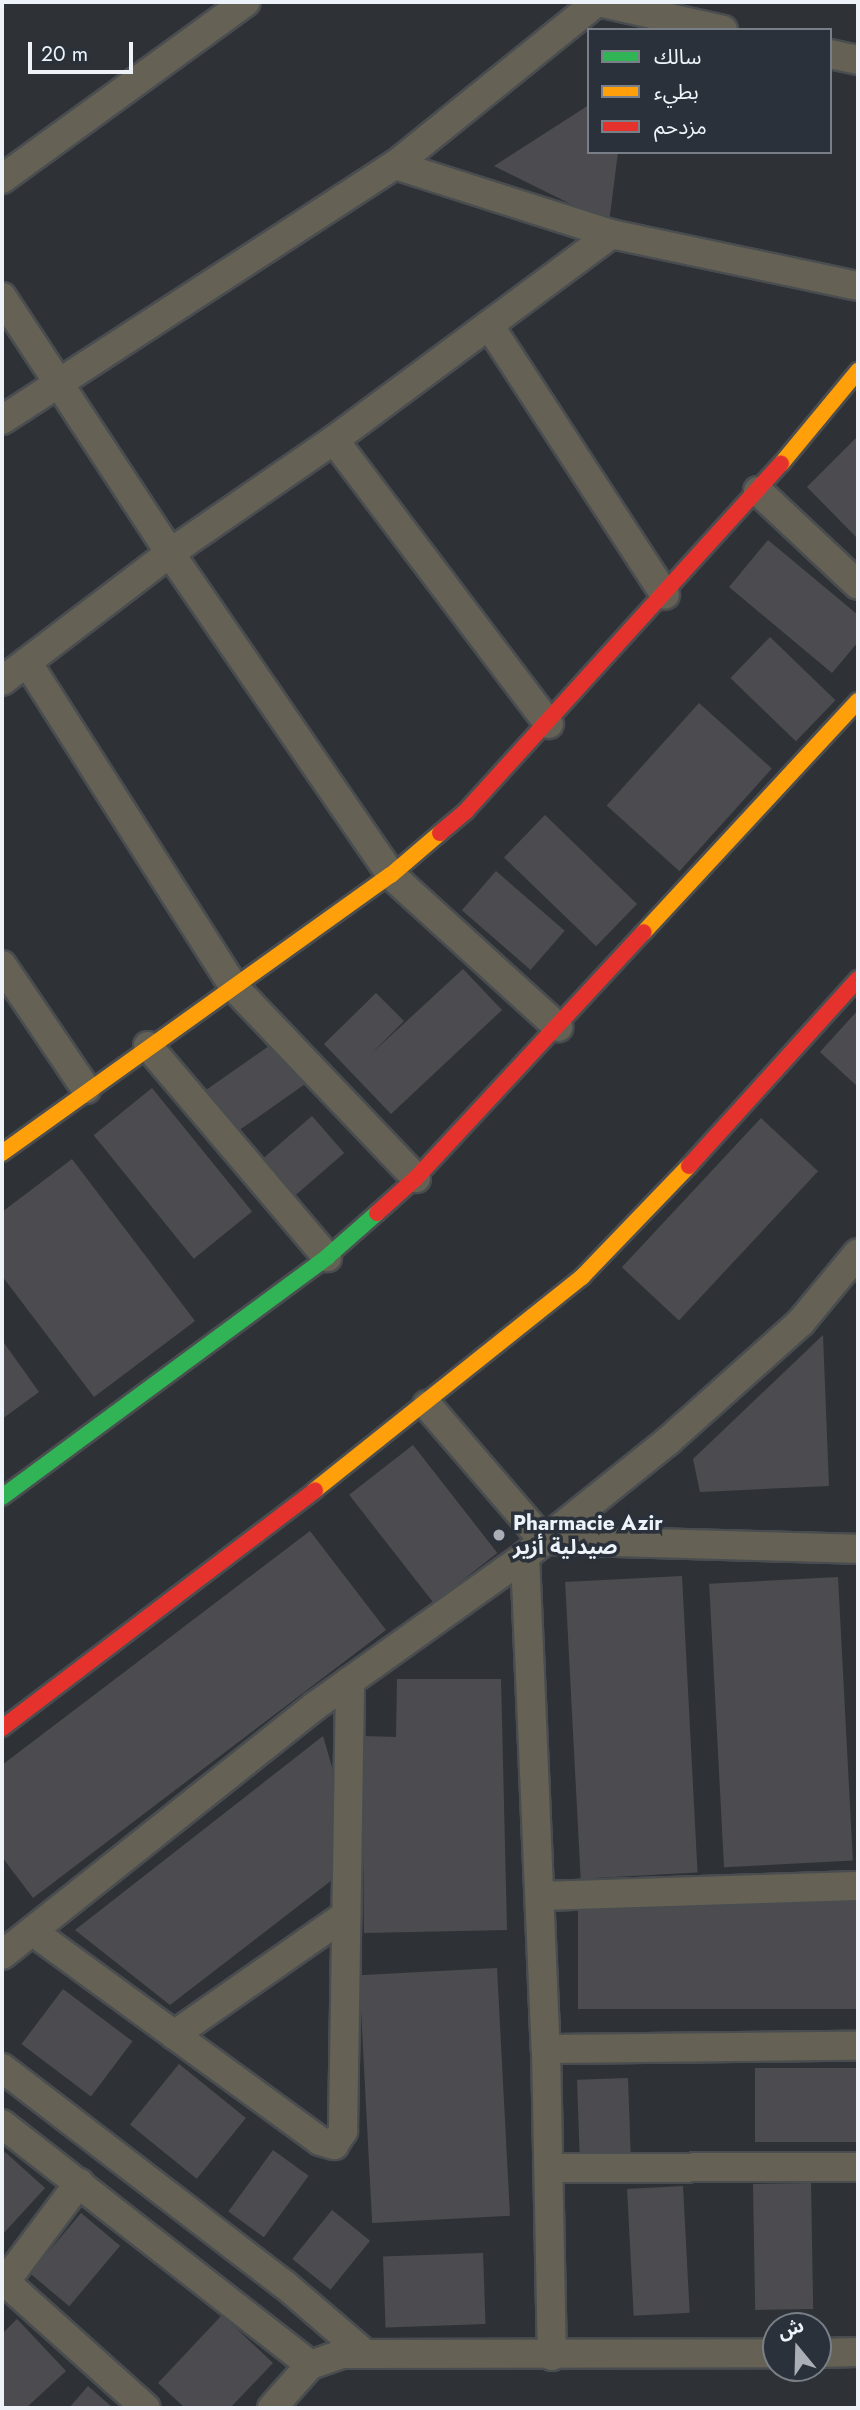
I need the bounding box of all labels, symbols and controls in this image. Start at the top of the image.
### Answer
scale bar [32,28,136,72]
legend [587,28,832,154]
text: 20 m [41,39,88,69]
text: سالك [654,42,701,72]
text: بطيء [654,77,699,107]
text: مزدحم [654,112,707,142]
place label: Pharmacie Azir صيدلية أزير [513,1510,663,1560]
marker: Pharmacie Azir صيدلية أزير [491,1527,507,1543]
north arrow [762,2312,832,2382]
text: ش [774,2312,807,2346]

